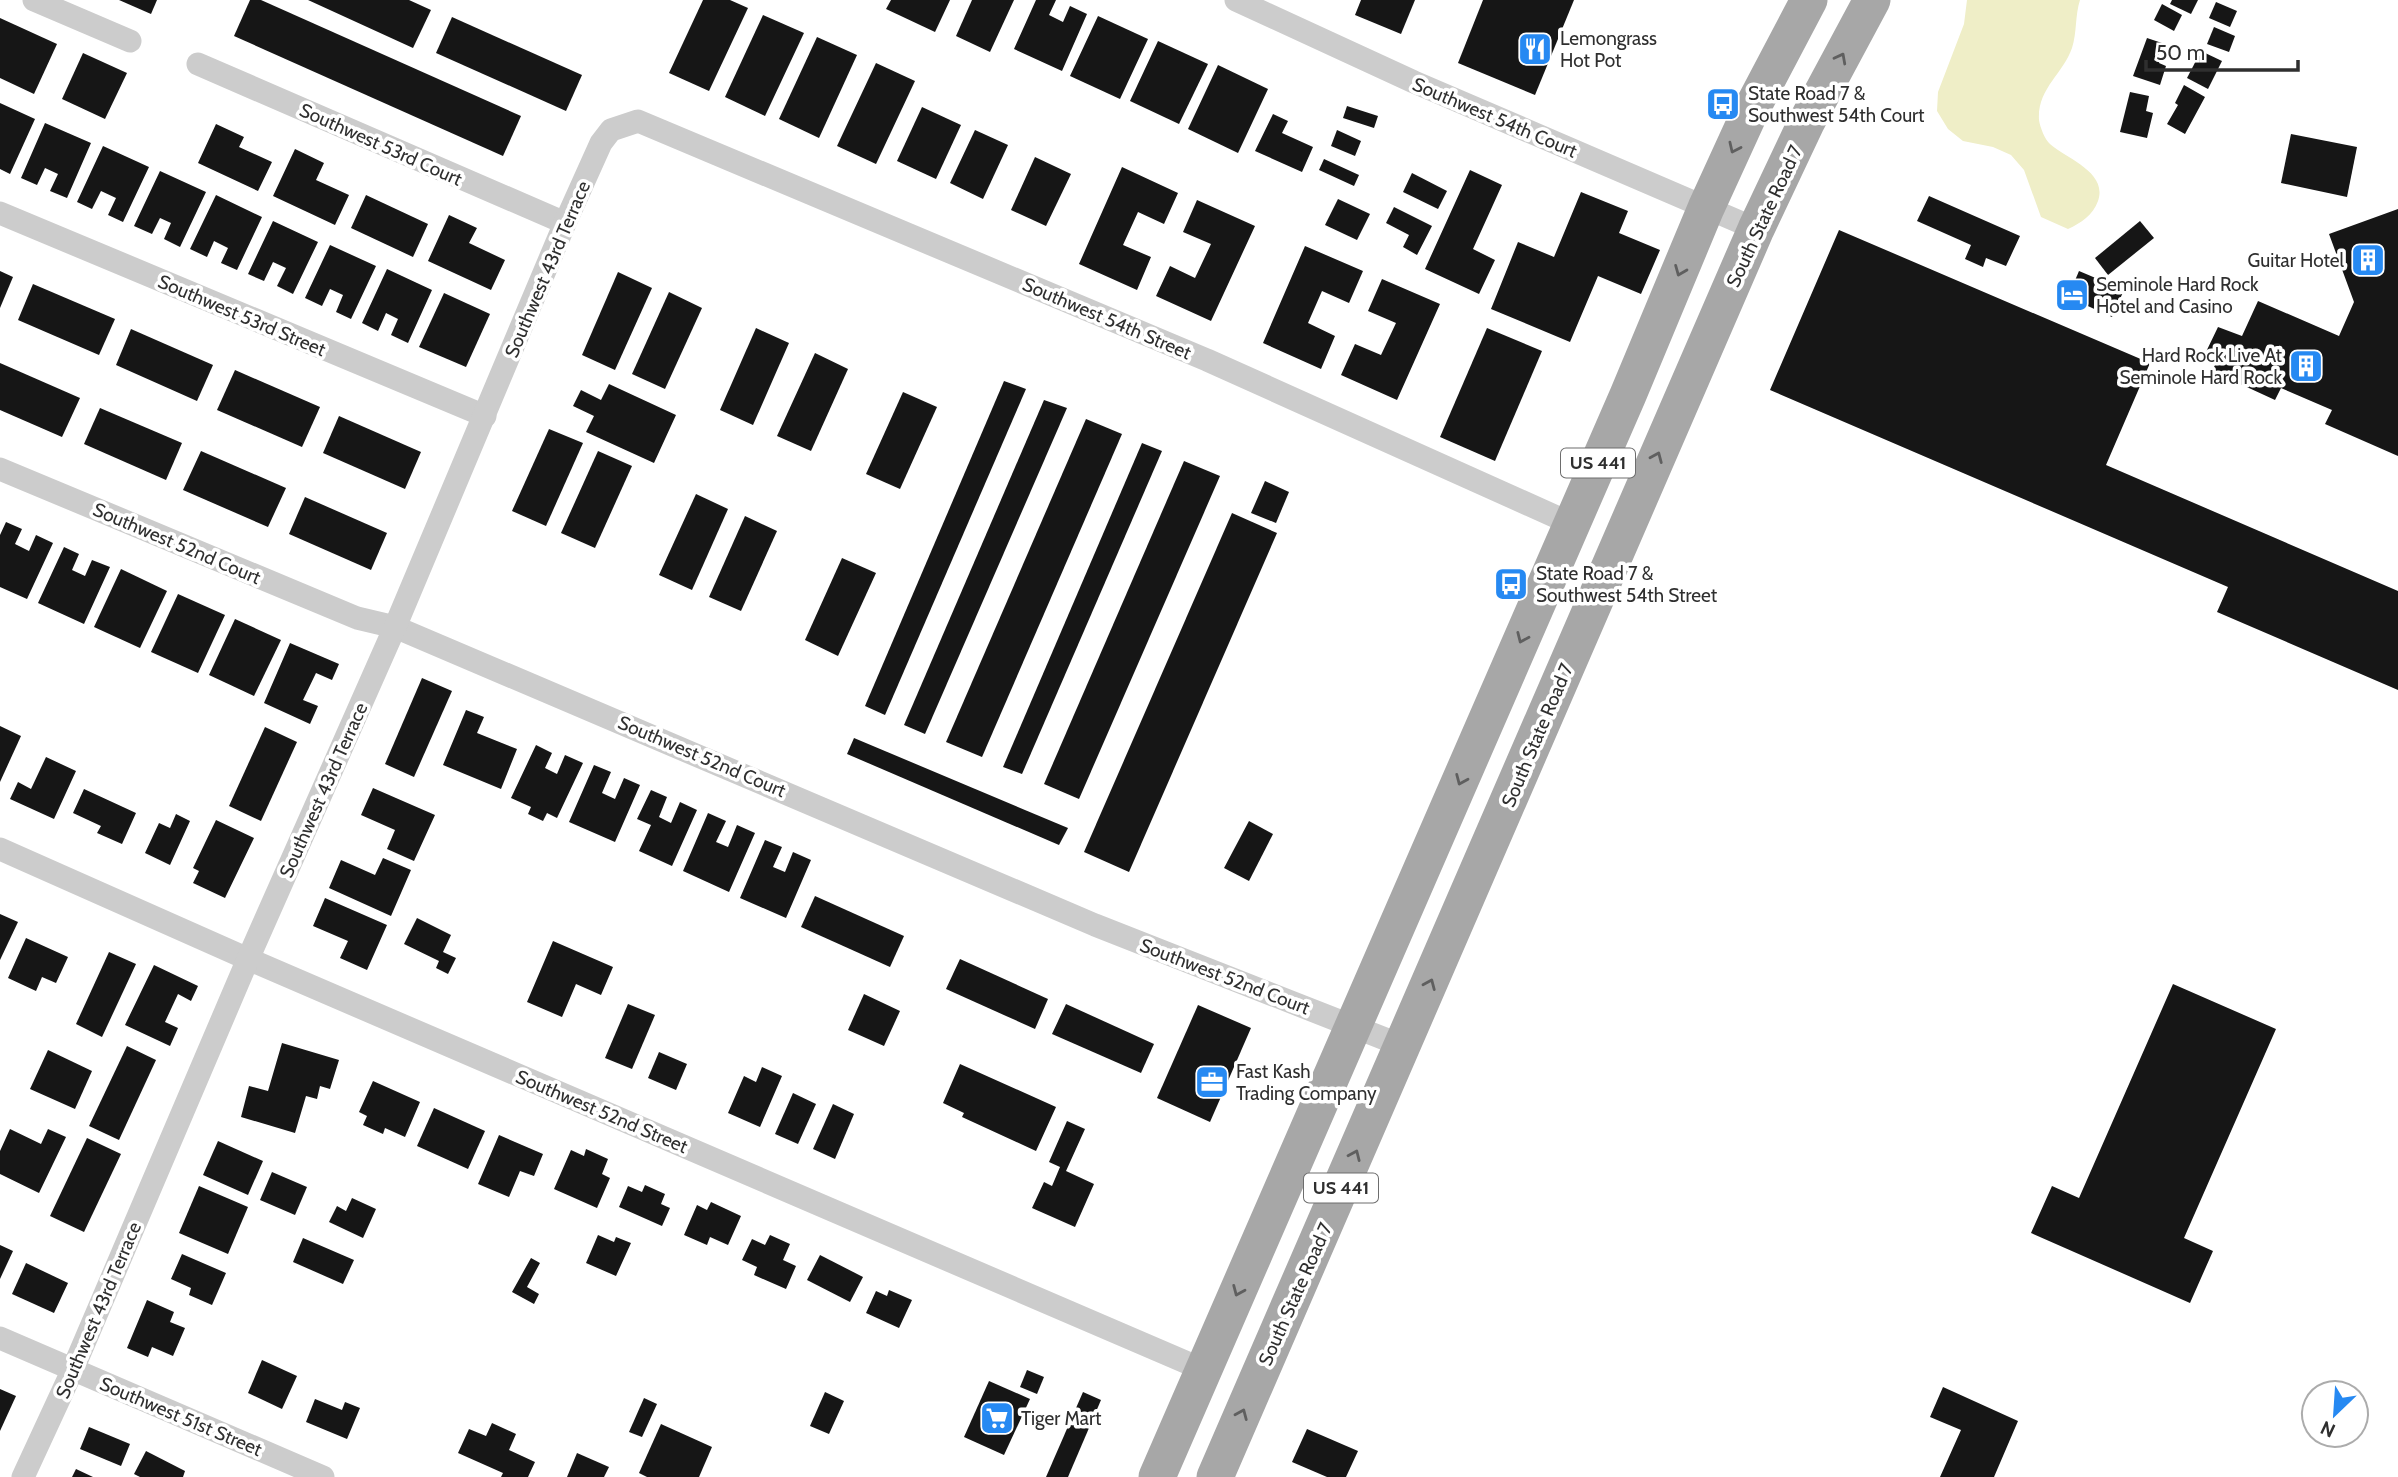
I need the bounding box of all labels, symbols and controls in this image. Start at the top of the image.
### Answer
place label: Lemongrass Hot Pot [1560,27,1657,72]
scale bar [2146,28,2298,72]
restaurant icon: Lemongrass Hot Pot [1516,30,1554,68]
text: 50 m [2156,40,2205,65]
one-way arrow [1832,53,1846,65]
street label: Southwest 54th Court [1409,72,1581,163]
place label: State Road 7 & Southwest 54th Court [1748,82,1925,127]
bus stop icon: State Road 7 & Southwest 54th Court [1704,85,1742,123]
street label: Southwest 53rd Court [296,98,466,191]
street label: South State Road 7 [1721,141,1808,291]
one-way arrow [1728,141,1742,153]
street label: Southwest 43rd Terrace [500,177,595,361]
building icon: Guitar Hotel [2349,241,2387,279]
place label: Guitar Hotel [2248,249,2345,272]
one-way arrow [1675,265,1689,277]
street label: Southwest 53rd Street [154,270,330,361]
street label: Southwest 54th Street [1019,272,1195,365]
place label: Seminole Hard Rock Hotel and Casino [2096,273,2259,318]
hotel icon: Seminole Hard Rock Hotel and Casino [2053,276,2091,314]
place label: Hard Rock Live At Seminole Hard Rock [2119,344,2283,389]
building icon: Hard Rock Live At Seminole Hard Rock [2287,347,2325,385]
road number: US 441 [1561,448,1635,477]
one-way arrow [1649,452,1663,464]
street label: Southwest 52nd Court [89,498,265,589]
place label: State Road 7 & Southwest 54th Street [1536,562,1718,607]
bus stop icon: State Road 7 & Southwest 54th Street [1492,565,1530,603]
one-way arrow [1517,631,1531,643]
street label: South State Road 7 [1497,659,1578,811]
street label: Southwest 43rd Terrace [274,699,373,881]
street label: Southwest 52nd Court [614,711,790,802]
one-way arrow [1455,773,1469,785]
street label: Southwest 52nd Court [1137,933,1313,1020]
one-way arrow [1421,978,1435,990]
place label: Fast Kash Trading Company [1236,1060,1377,1105]
office icon: Fast Kash Trading Company [1193,1063,1231,1101]
street label: Southwest 52nd Street [512,1065,692,1158]
one-way arrow [1347,1150,1361,1163]
road number: US 441 [1304,1174,1378,1203]
street label: Southwest 43rd Terrace [51,1218,146,1402]
street label: South State Road 7 [1254,1219,1337,1369]
one-way arrow [1233,1284,1247,1296]
street label: Southwest 51st Street [96,1372,266,1461]
north arrow [2300,1379,2370,1449]
supermarket icon: Tiger Mart [978,1399,1016,1437]
place label: Tiger Mart [1021,1407,1102,1430]
one-way arrow [1234,1409,1248,1422]
text: N [2317,1416,2339,1442]

